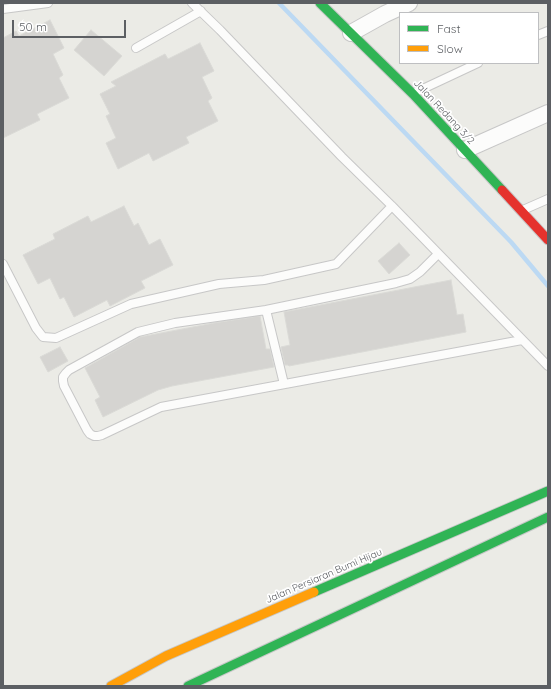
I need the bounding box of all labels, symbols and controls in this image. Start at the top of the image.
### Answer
scale bar [14,12,128,38]
legend [399,12,539,64]
text: 50 m [19,19,47,34]
text: Fast [437,21,461,36]
text: Slow [437,41,463,56]
street label: Jalan Redang 3/2 [411,77,477,147]
street label: Jalan Persiaran Bumi Hijau [264,546,384,606]

